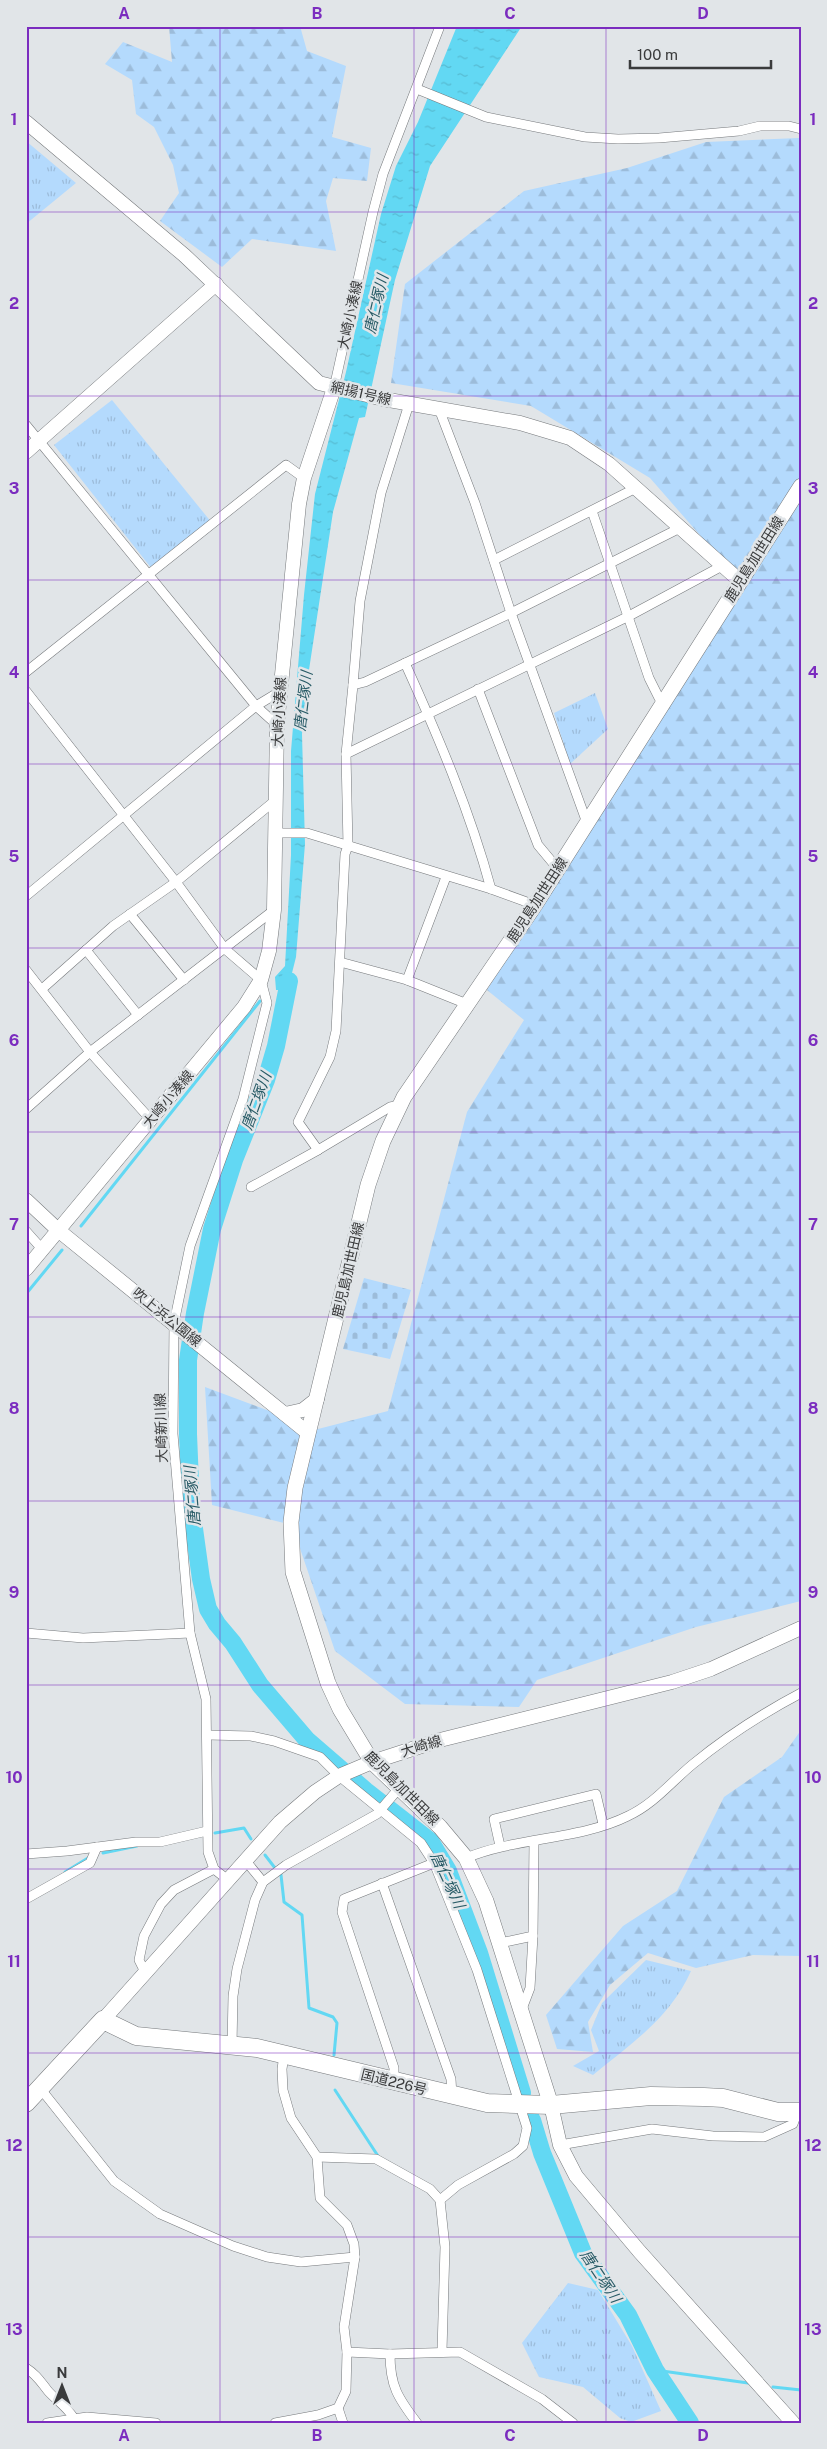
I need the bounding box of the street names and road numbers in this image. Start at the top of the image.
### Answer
street label: 大崎小湊線 [335,279,365,351]
street label: 網揚1号線 [329,378,393,408]
street label: 鹿児島加世田線 [721,513,787,605]
street label: 大崎小湊線 [269,677,289,747]
street label: 鹿児島加世田線 [504,855,570,945]
street label: 大崎小湊線 [139,1067,197,1131]
street label: 鹿児島加世田線 [329,1220,367,1320]
street label: 吹上浜公園線 [129,1284,205,1350]
street label: 大崎新川線 [152,1393,170,1463]
street label: 大崎線 [399,1732,443,1760]
street label: 鹿児島加世田線 [362,1748,442,1828]
street label: 国道226号 [359,2066,429,2098]

